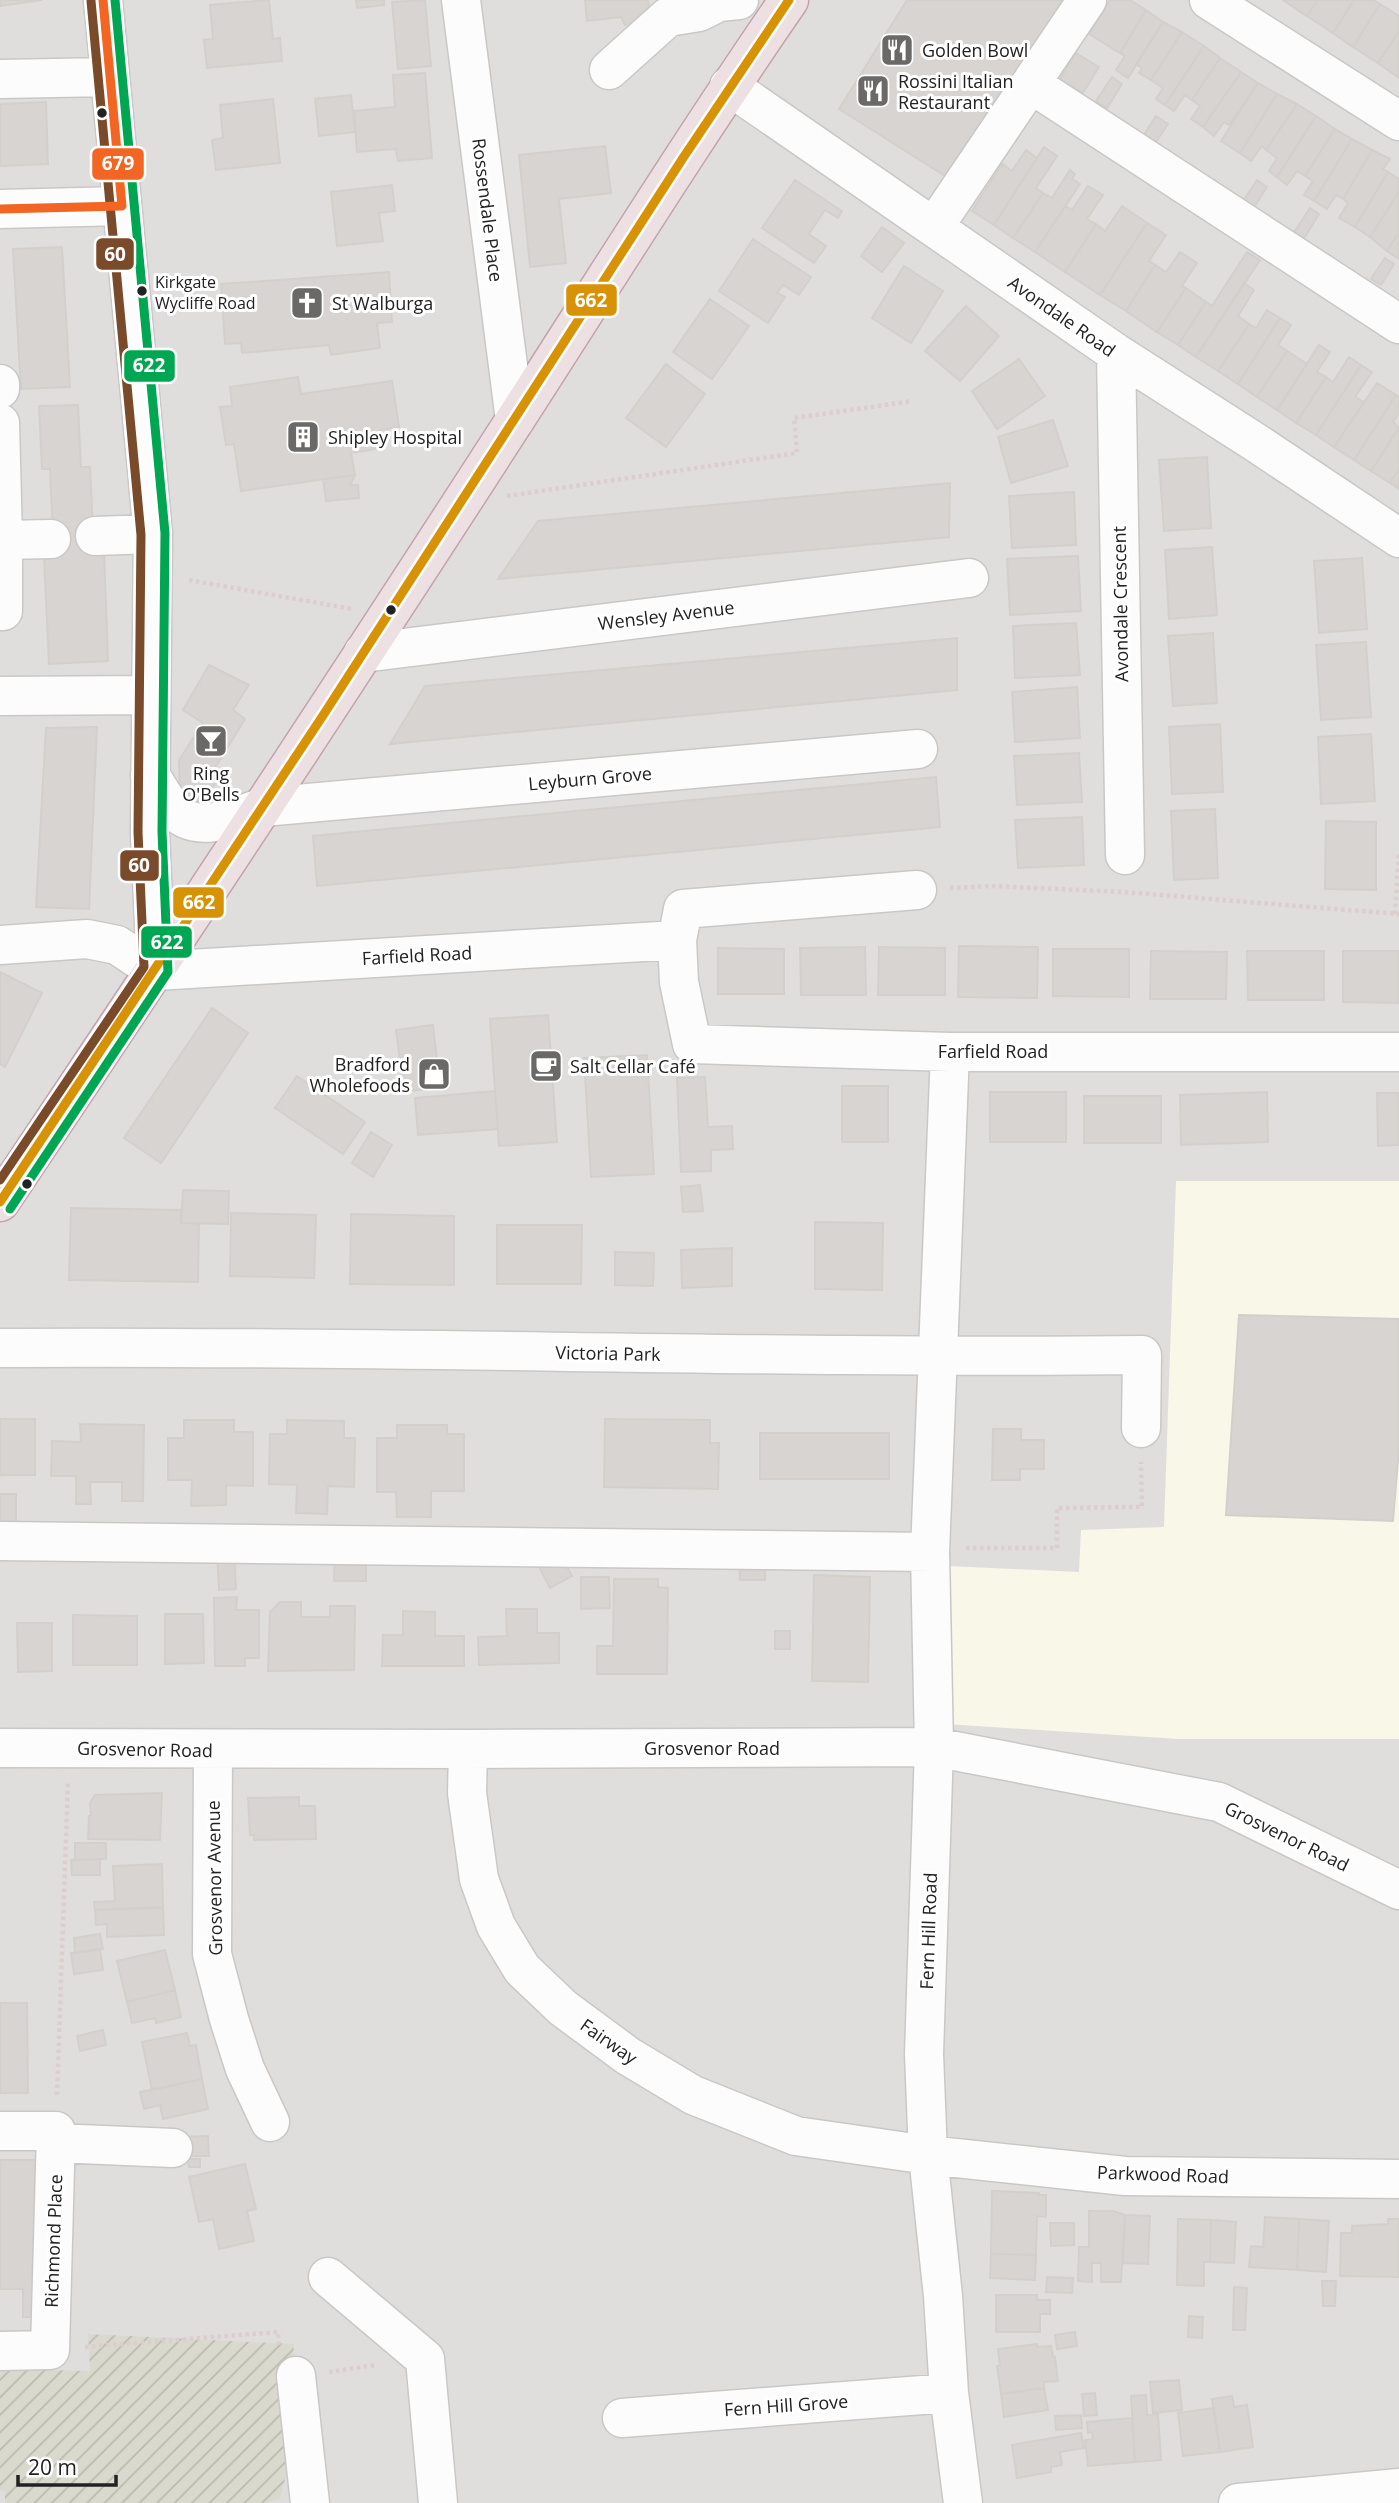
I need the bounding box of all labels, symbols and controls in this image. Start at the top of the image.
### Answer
restaurant icon: Golden Bowl [878,31,916,69]
place label: Golden Bowl [922,38,1028,62]
place label: Rossini Italian Restaurant [898,69,1013,114]
restaurant icon: Rossini Italian Restaurant [854,72,892,110]
unlabelled marker [95,106,109,120]
street label: Rossendale Place [467,137,509,283]
line badge: 679 [91,147,145,181]
text: 679 [102,150,134,176]
line badge: 60 [95,237,135,271]
text: 60 [104,241,126,267]
street label: Avondale Road [1004,270,1120,362]
place label: Kirkgate Wycliffe Road [155,271,256,314]
line badge: 662 [565,283,618,317]
marker: Kirkgate Wycliffe Road [135,284,149,298]
church icon: St Walburga [288,284,326,322]
text: 662 [575,287,607,313]
place label: St Walburga [332,291,433,315]
line badge: 622 [123,349,176,383]
text: 622 [133,352,165,378]
building icon: Shipley Hospital [284,418,322,456]
place label: Shipley Hospital [328,425,462,449]
street label: Avondale Crescent [1107,526,1133,682]
street label: Wensley Avenue [596,595,736,635]
unlabelled marker [384,603,398,617]
bar icon: Ring O'Bells [192,722,230,760]
place label: Ring O'Bells [182,761,240,806]
street label: Leyburn Grove [527,761,653,795]
line badge: 60 [119,849,160,882]
text: 60 [128,852,150,878]
line badge: 662 [172,886,225,919]
text: 662 [183,889,215,915]
line badge: 622 [140,925,193,959]
text: 622 [151,929,183,955]
street label: Farfield Road [361,940,473,970]
street label: Farfield Road [938,1039,1048,1063]
cafe icon: Salt Cellar Café [527,1047,565,1085]
place label: Bradford Wholefoods [310,1052,410,1097]
place label: Salt Cellar Café [570,1054,696,1078]
shop icon: Bradford Wholefoods [415,1055,453,1093]
unlabelled marker [20,1177,34,1191]
street label: Victoria Park [555,1340,661,1366]
street label: Grosvenor Road [77,1736,213,1762]
street label: Grosvenor Road [644,1736,780,1760]
street label: Grosvenor Road [1221,1795,1353,1877]
street label: Grosvenor Avenue [201,1800,227,1956]
street label: Fern Hill Road [914,1872,942,1990]
street label: Fairway [576,2013,643,2070]
street label: Parkwood Road [1097,2160,1229,2188]
street label: Richmond Place [39,2174,67,2308]
street label: Fern Hill Grove [723,2389,849,2421]
scale bar [18,2444,116,2488]
text: 20 m [28,2453,77,2481]

